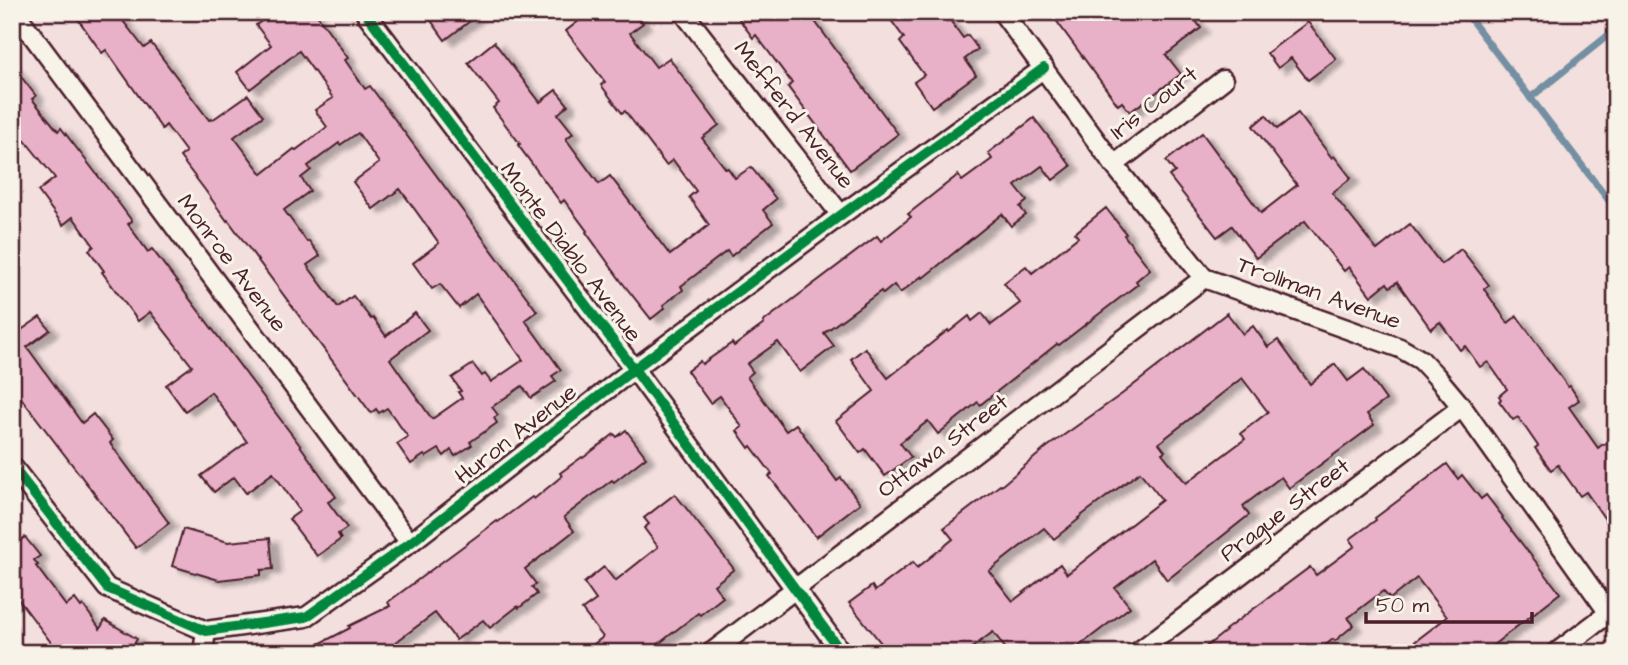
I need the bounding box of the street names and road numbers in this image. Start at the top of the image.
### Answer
street label: Mefferd Avenue [726,34,862,196]
street label: Iris Court [1103,58,1205,147]
street label: Monte Diablo Avenue [493,155,649,349]
street label: Monroe Avenue [169,187,295,339]
street label: Trollman Avenue [1233,249,1405,337]
street label: Huron Avenue [448,376,584,492]
street label: Ottawa Street [871,386,1016,506]
street label: Prague Street [1213,450,1358,570]

